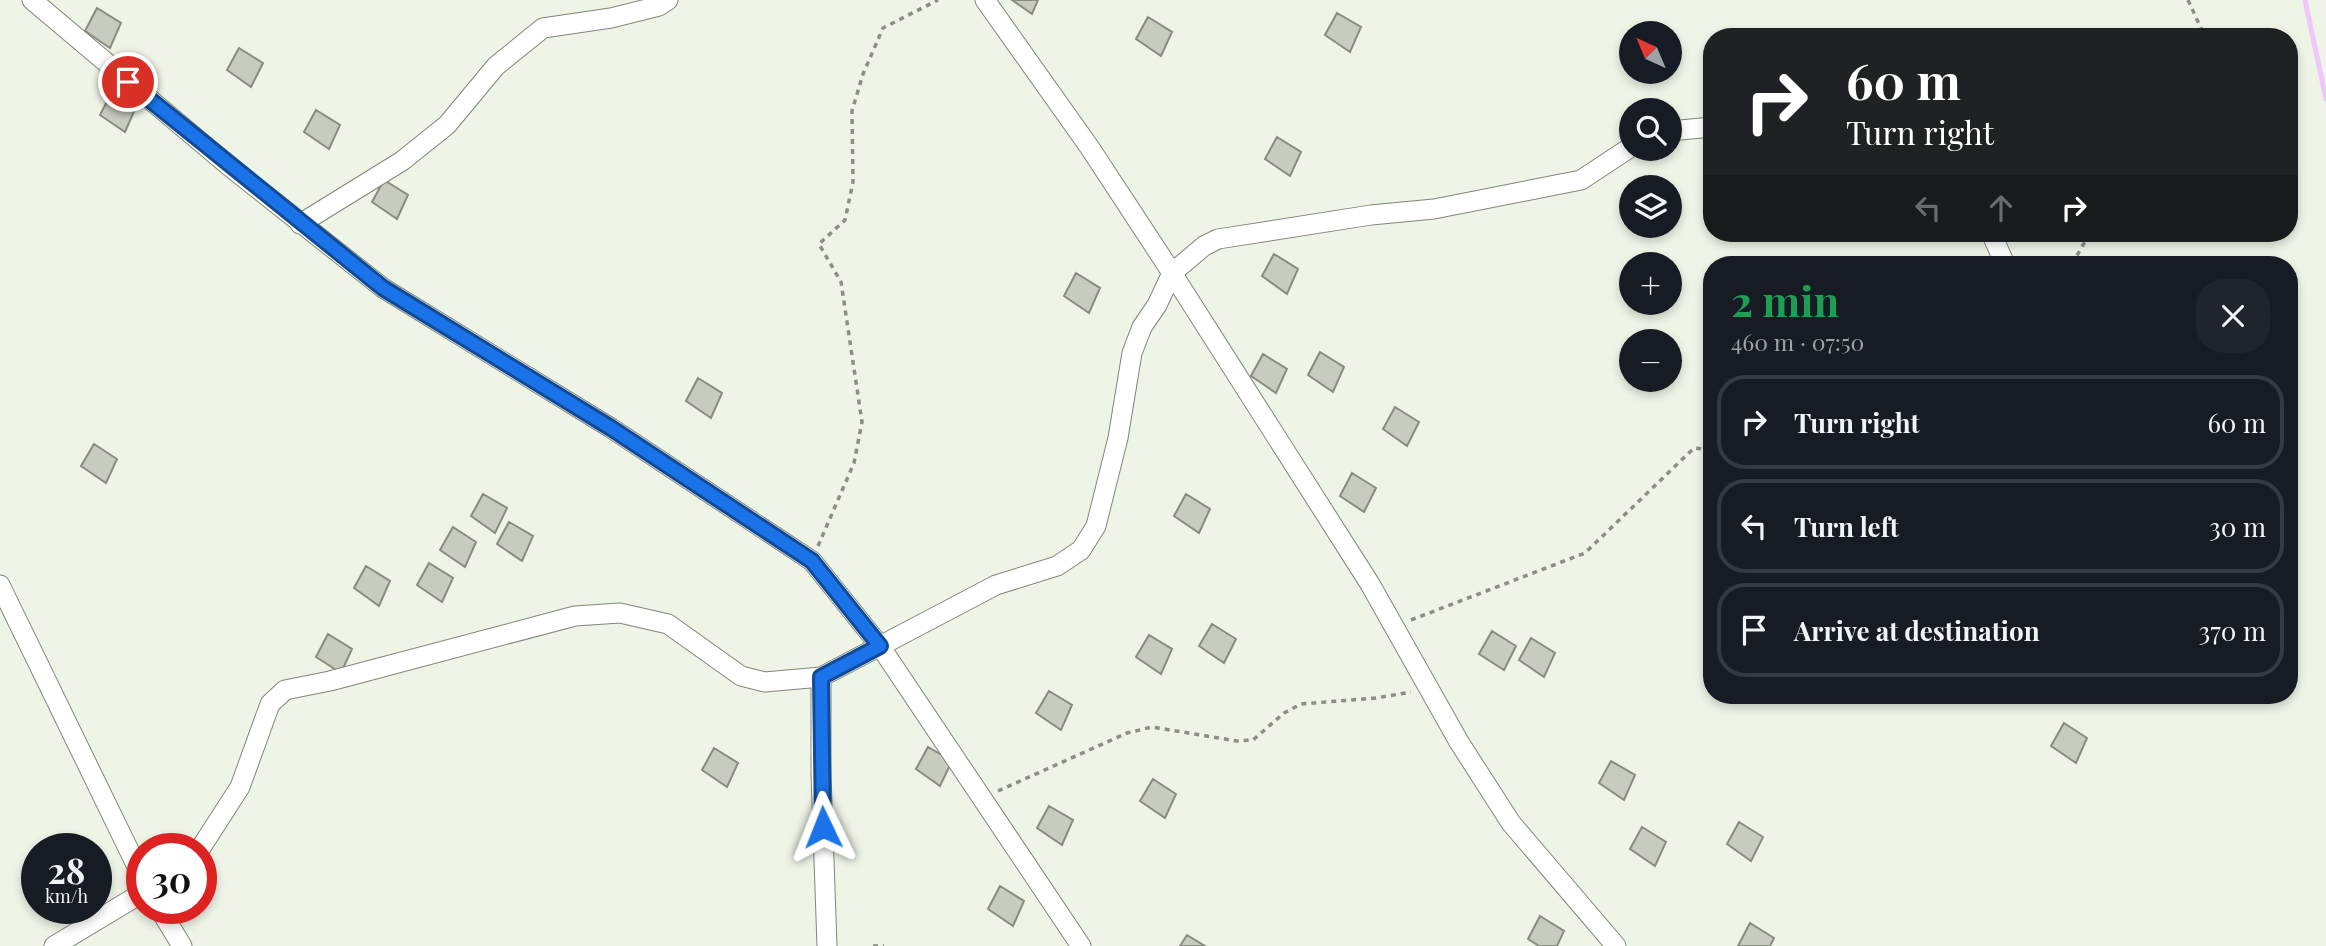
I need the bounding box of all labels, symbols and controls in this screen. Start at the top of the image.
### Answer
north arrow [1619,21,1682,84]
map controls [1619,21,1682,392]
text: 60 m [1846,47,1961,112]
pin [98,52,158,112]
icon: right [1731,56,1822,147]
icon: arrive [109,63,147,101]
button: search [1619,98,1682,161]
text: Turn right [1846,110,1994,153]
button: layers [1619,175,1682,238]
icon: left [1909,189,1947,227]
icon: ahead [1982,189,2020,227]
icon: right [2055,189,2093,227]
button: + [1619,252,1682,315]
text: 2 min [1731,272,1839,328]
button: close [2196,279,2270,353]
text: 460 m · 07:50 [1731,326,1864,357]
button: − [1619,329,1682,392]
icon: right [1735,403,1773,441]
text: Turn right [1794,405,1920,440]
text: 60 m [2207,405,2266,440]
icon: left [1735,507,1773,545]
text: Turn left [1794,509,1899,544]
text: 30 m [2209,509,2266,544]
icon: arrive [1735,611,1773,649]
text: Arrive at destination [1794,613,2040,648]
text: 370 m [2199,613,2266,648]
position arrow [786,790,860,864]
speed limit sign: 30 [126,833,217,924]
text: 28 [48,846,85,893]
text: km/h [45,884,88,908]

